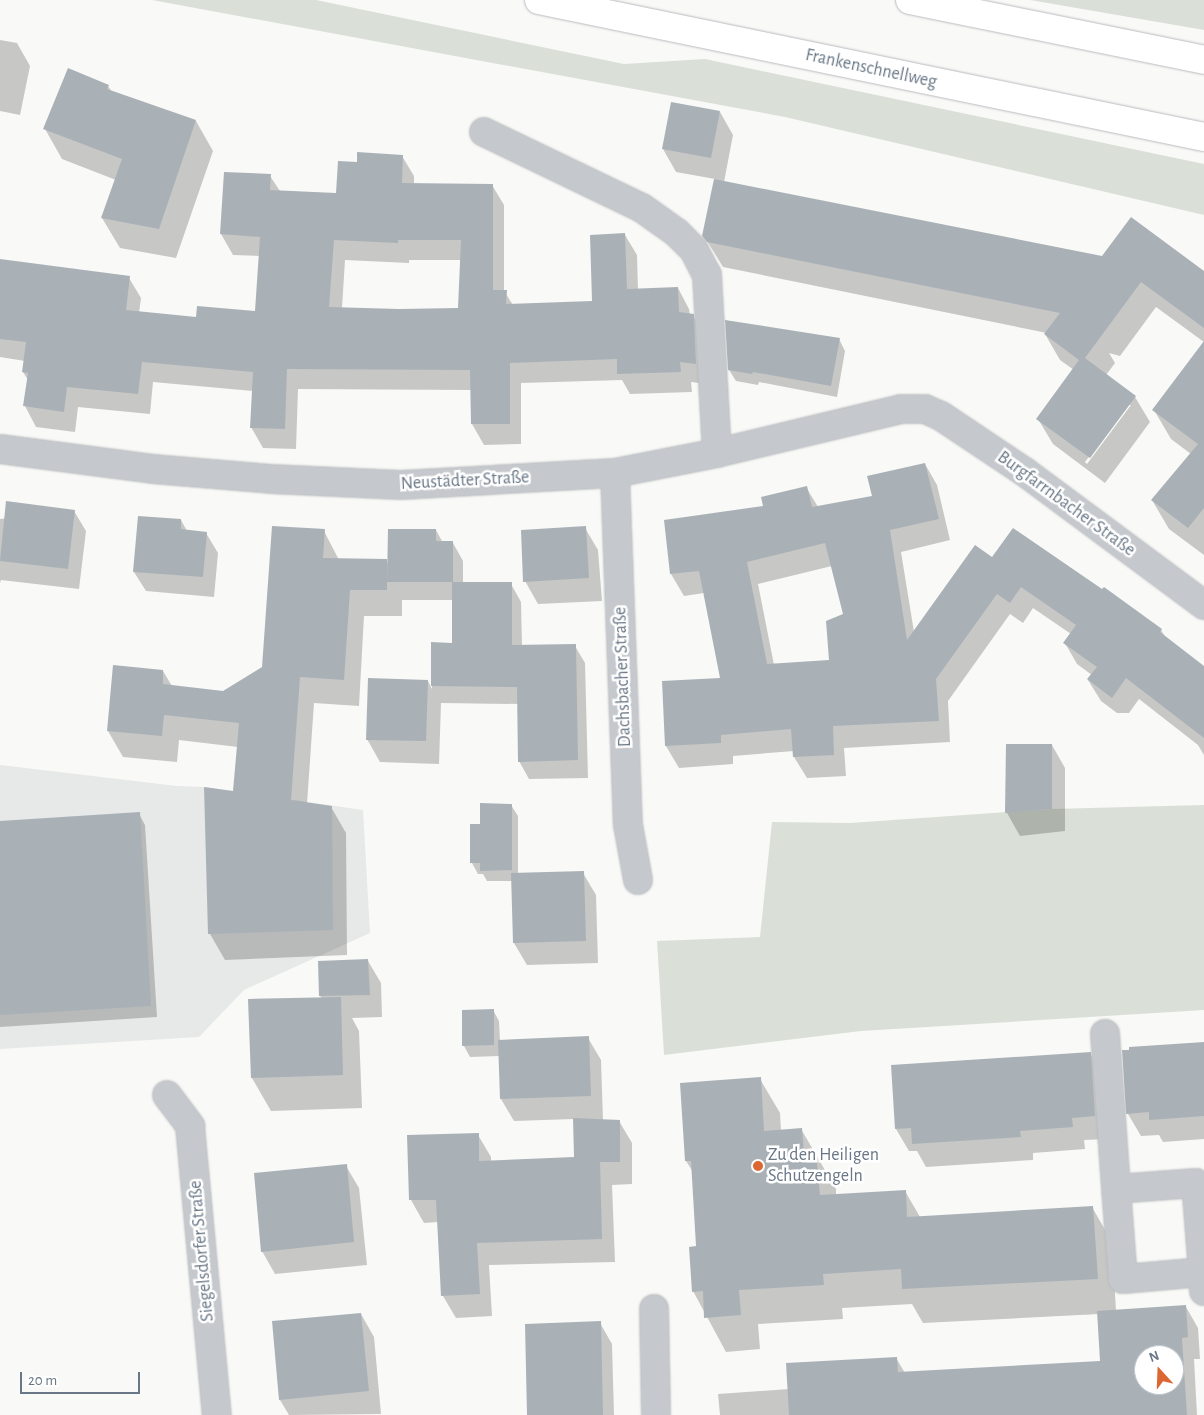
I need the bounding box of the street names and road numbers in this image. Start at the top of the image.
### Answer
street label: Frankenschnellweg [803,45,939,93]
street label: Burgfarrnbacher Straße [993,447,1139,561]
street label: Neustädter Straße [400,467,530,495]
street label: Dachsbacher Straße [610,607,636,747]
street label: Siegelsdorfer Straße [185,1180,219,1322]

